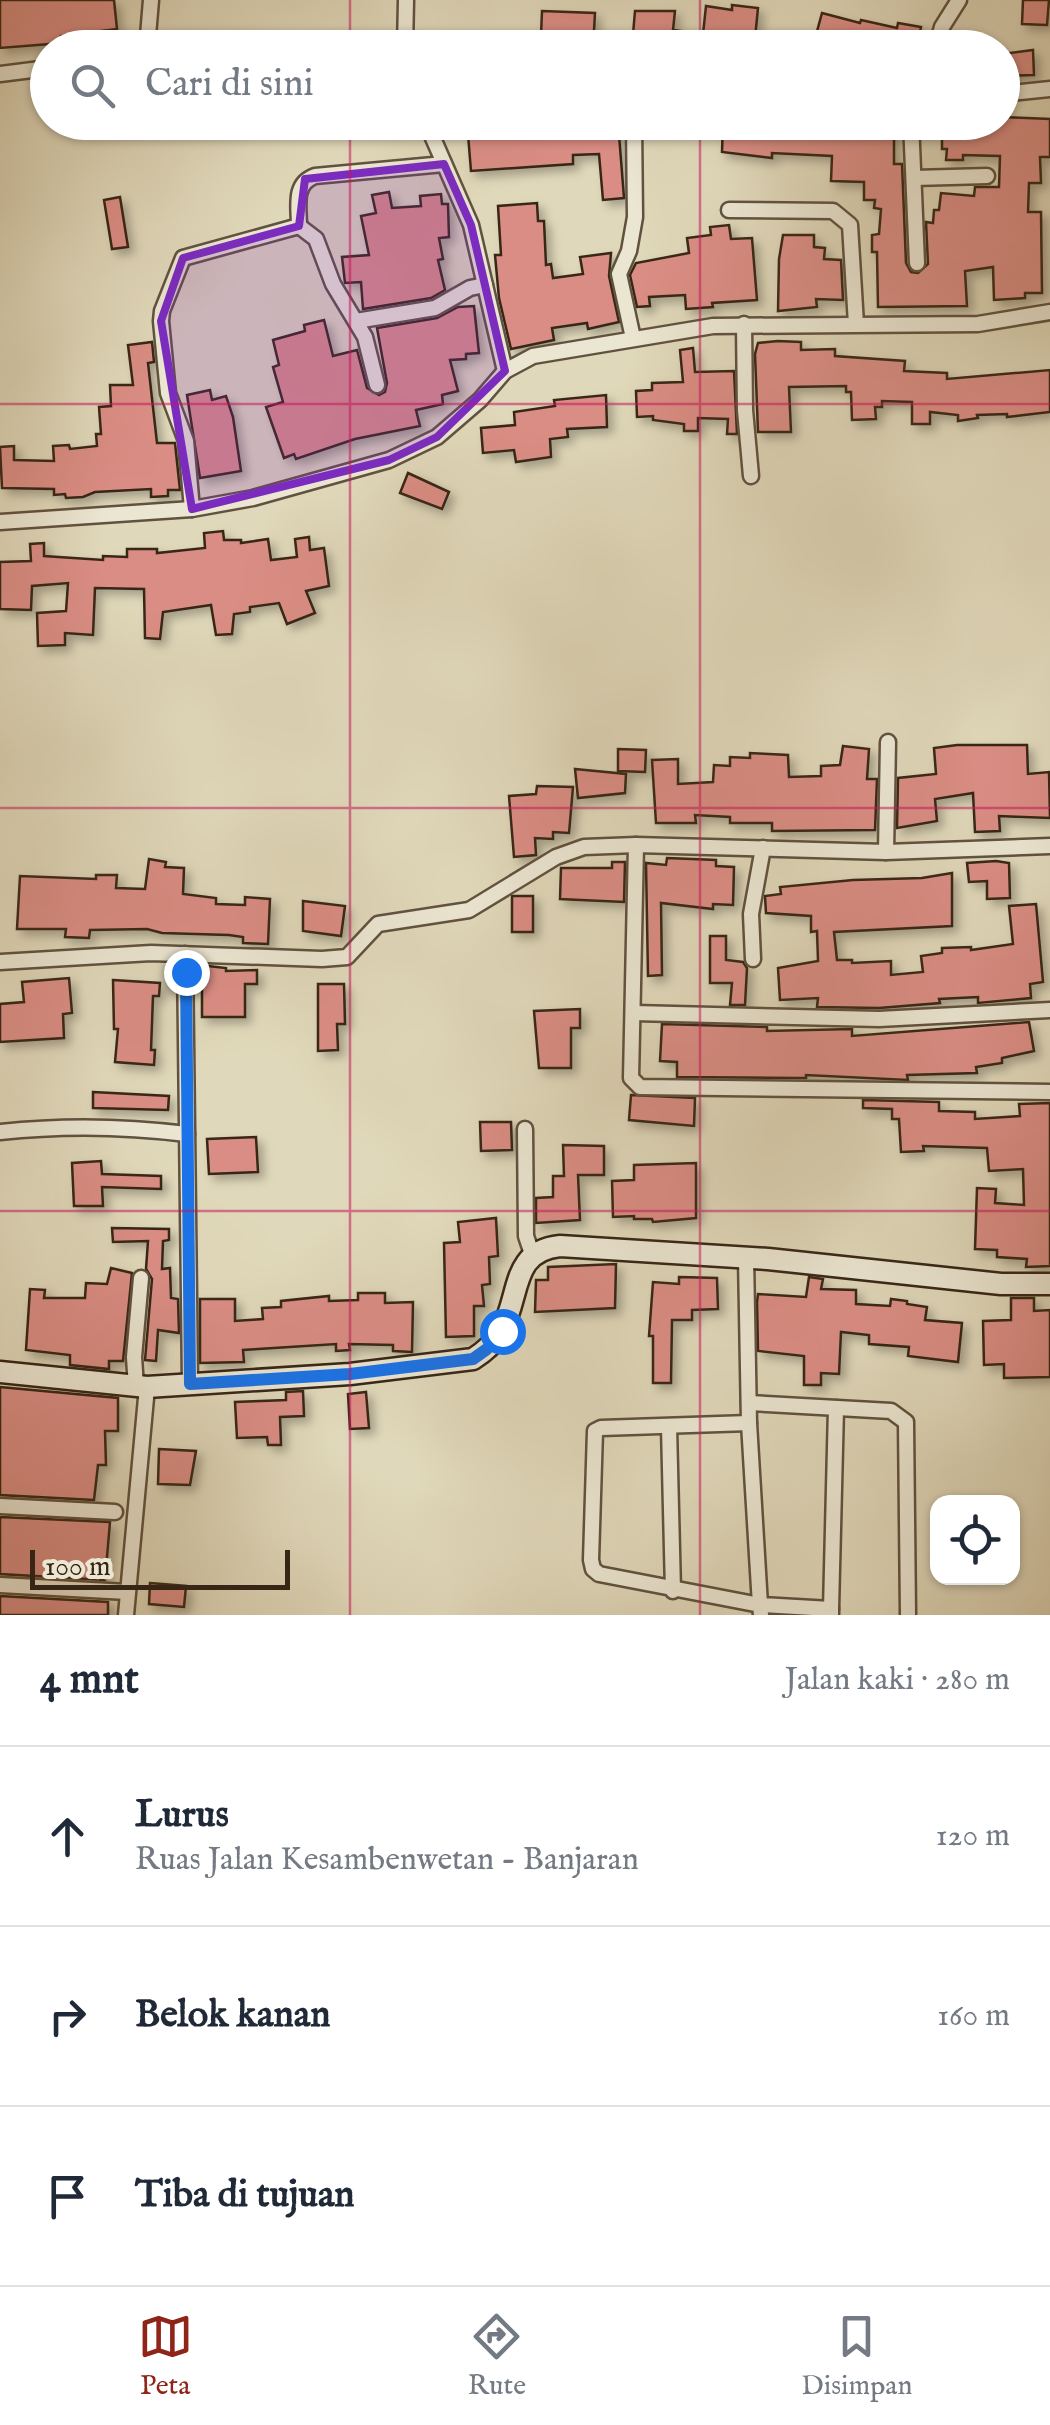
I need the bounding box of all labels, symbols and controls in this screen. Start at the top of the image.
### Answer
search box [30,30,1020,140]
icon: search [65,58,120,113]
text: Cari di sini [145,61,314,109]
route end [164,950,210,996]
route start [480,1309,526,1355]
map controls [930,1495,1020,1585]
button: locate [930,1495,1020,1585]
scale bar [30,1545,290,1590]
text: 100 m [45,1550,111,1585]
text: 4 mnt [40,1654,139,1707]
text: Jalan kaki · 280 m [785,1660,1010,1701]
text: Lurus [135,1792,229,1840]
icon: ahead [40,1809,95,1864]
text: 120 m [936,1816,1010,1857]
text: Ruas Jalan Kesambenwetan - Banjaran [135,1840,639,1881]
icon: right [40,1989,95,2044]
text: Belok kanan [135,1992,330,2040]
text: 160 m [937,1996,1010,2037]
icon: arrive [40,2169,95,2224]
text: Tiba di tujuan [135,2172,355,2220]
tab: Peta [138,2309,193,2404]
tab: Rute [468,2309,526,2404]
tab: Disimpan [801,2309,912,2404]

